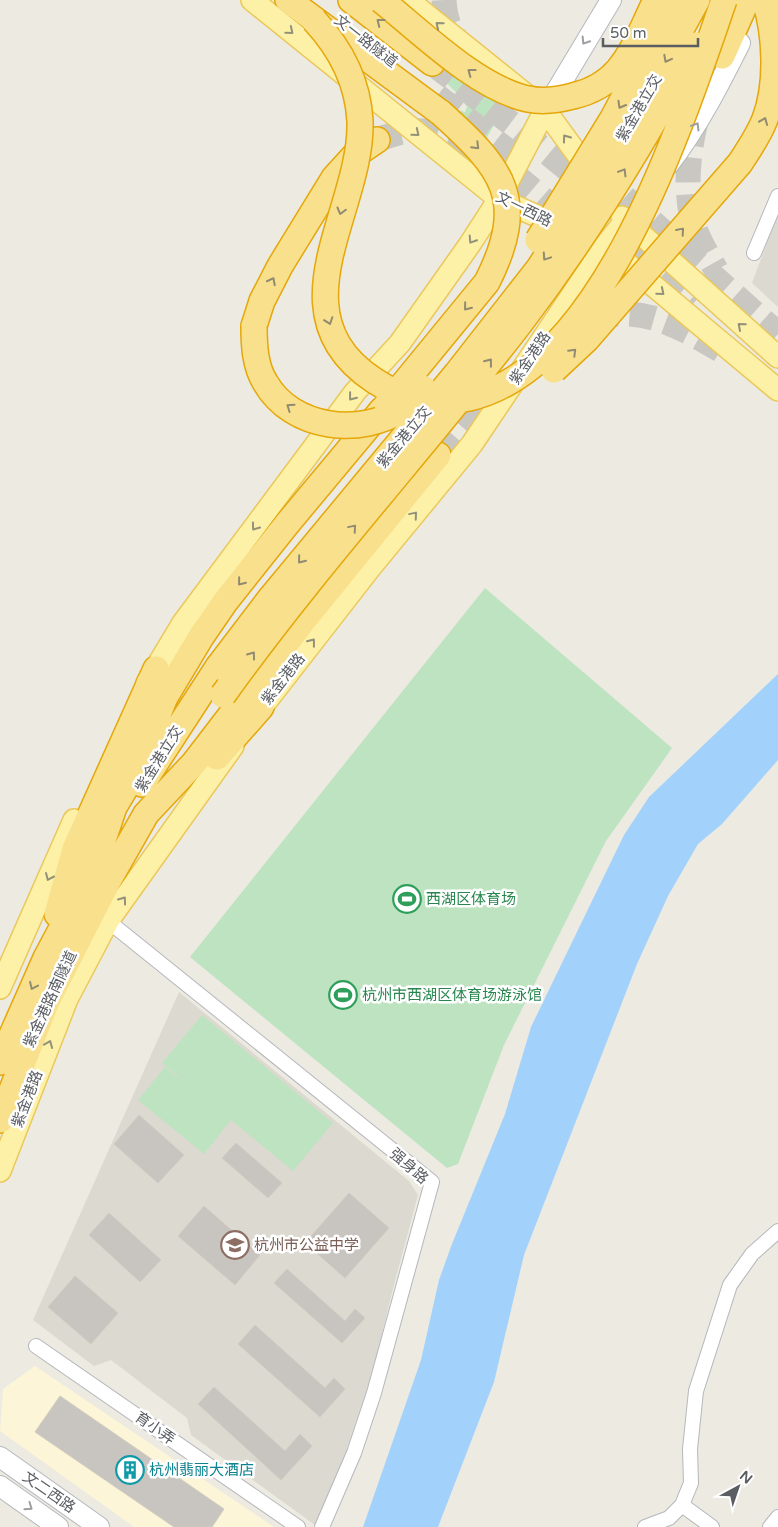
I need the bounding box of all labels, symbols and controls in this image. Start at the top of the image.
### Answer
street label: 文一路隧道 [331,11,401,71]
scale bar [603,15,698,47]
one-way arrow [377,20,386,28]
one-way arrow [436,22,445,30]
text: 50 m [610,24,647,42]
one-way arrow [284,25,293,34]
one-way arrow [582,36,592,45]
one-way arrow [663,53,673,62]
one-way arrow [467,69,477,78]
street label: 紫金港立交 [612,71,666,145]
one-way arrow [617,100,627,109]
one-way arrow [758,117,768,126]
one-way arrow [690,122,700,131]
one-way arrow [410,127,419,135]
one-way arrow [563,135,572,144]
one-way arrow [470,141,479,150]
one-way arrow [617,168,627,177]
street label: 文一西路 [493,188,555,230]
one-way arrow [337,207,347,215]
one-way arrow [675,227,684,236]
one-way arrow [469,234,478,244]
one-way arrow [543,251,552,261]
one-way arrow [266,277,276,286]
one-way arrow [655,287,664,295]
one-way arrow [464,301,473,310]
one-way arrow [323,317,333,325]
one-way arrow [738,323,747,331]
street label: 紫金港路 [506,328,554,388]
one-way arrow [567,349,576,358]
one-way arrow [484,359,492,368]
one-way arrow [350,391,358,400]
street label: 紫金港立交 [373,402,435,472]
one-way arrow [286,404,296,413]
one-way arrow [408,512,416,521]
one-way arrow [252,521,260,530]
one-way arrow [348,525,356,534]
one-way arrow [298,554,306,563]
one-way arrow [237,576,246,585]
one-way arrow [306,638,315,647]
street label: 紫金港路 [257,650,309,708]
one-way arrow [246,651,255,661]
street label: 紫金港立交 [131,722,187,796]
one-way arrow [45,872,56,881]
sports icon: 西湖区体育场 [392,884,422,914]
place label: 西湖区体育场 [426,890,516,908]
one-way arrow [117,896,126,906]
street label: 紫金港路南隧道 [20,948,80,1050]
one-way arrow [29,980,39,989]
sports icon: 杭州市西湖区体育场游泳馆 [328,980,358,1010]
place label: 杭州市西湖区体育场游泳馆 [362,986,542,1004]
one-way arrow [43,1040,53,1049]
street label: 紫金港路 [8,1068,46,1130]
street label: 强身路 [386,1144,432,1188]
school or university icon: 杭州市公益中学 [220,1230,250,1260]
place label: 杭州市公益中学 [254,1236,359,1254]
street label: 育小弄 [131,1408,179,1448]
building icon: 杭州翡丽大酒店 [115,1455,145,1485]
place label: 杭州翡丽大酒店 [149,1461,254,1479]
north arrow [713,1462,763,1512]
street label: 文二西路 [19,1467,79,1517]
text: N [736,1467,756,1488]
one-way arrow [23,1501,33,1510]

